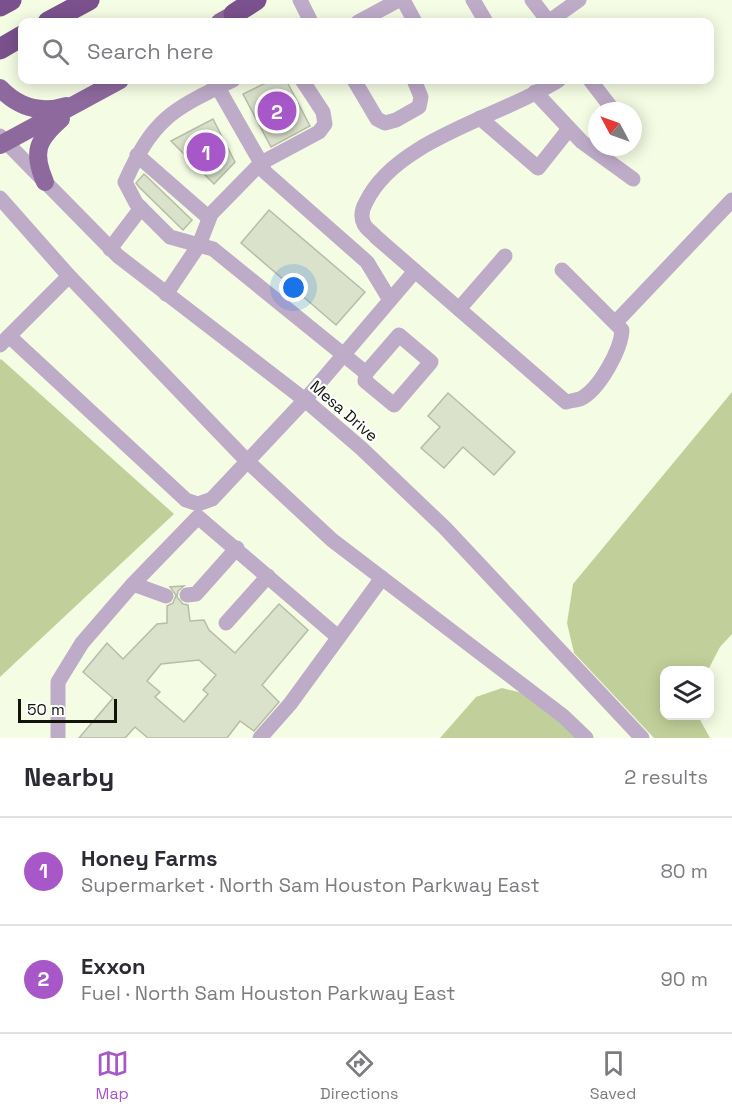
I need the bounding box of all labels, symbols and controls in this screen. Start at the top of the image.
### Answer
search box [18,18,714,84]
icon: search [39,35,72,68]
text: Search here [87,37,214,65]
pin: 2 [258,88,296,134]
north arrow [588,102,642,156]
pin: 1 [186,130,226,174]
your location [279,273,308,302]
street label: Mesa Drive [306,376,382,446]
map controls [660,666,714,720]
button: layers [660,666,714,720]
scale bar [18,696,117,724]
text: 50 m [27,699,65,720]
text: Nearby [24,760,114,794]
text: 2 results [624,764,708,790]
text: Honey Farms [81,844,218,872]
text: 1 [39,858,48,884]
text: 80 m [660,858,708,884]
text: Supermarket · North Sam Houston Parkway East [81,872,540,898]
text: Exxon [81,952,146,980]
text: 2 [38,966,49,992]
text: 90 m [661,966,708,992]
text: Fuel · North Sam Houston Parkway East [81,980,456,1006]
tab: Map [96,1047,129,1104]
tab: Directions [320,1047,399,1104]
tab: Saved [590,1047,636,1104]

